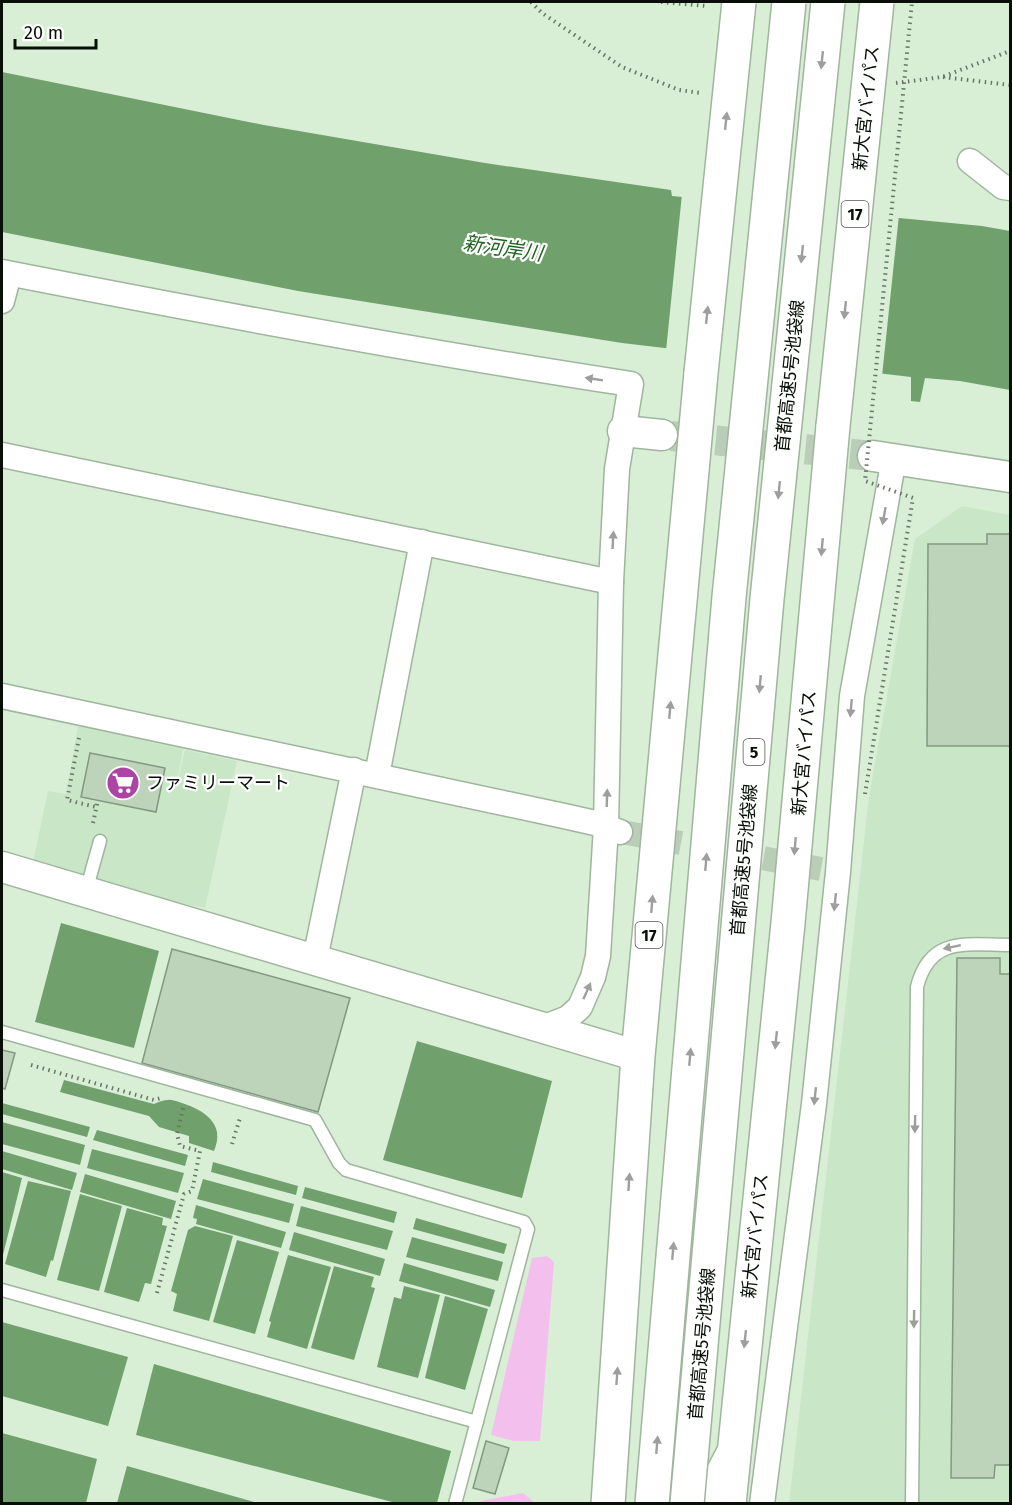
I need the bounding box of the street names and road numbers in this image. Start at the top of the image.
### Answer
street label: 新大宮バイパス [848,44,884,172]
road number: 17 [842,201,868,227]
street label: 首都高速5号池袋線 [771,299,809,453]
street label: 新大宮バイパス [788,689,820,817]
road number: 5 [744,739,764,765]
street label: 首都高速5号池袋線 [726,783,762,937]
road number: 17 [636,922,662,948]
street label: 新大宮バイパス [737,1172,773,1300]
street label: 首都高速5号池袋線 [684,1267,720,1421]

